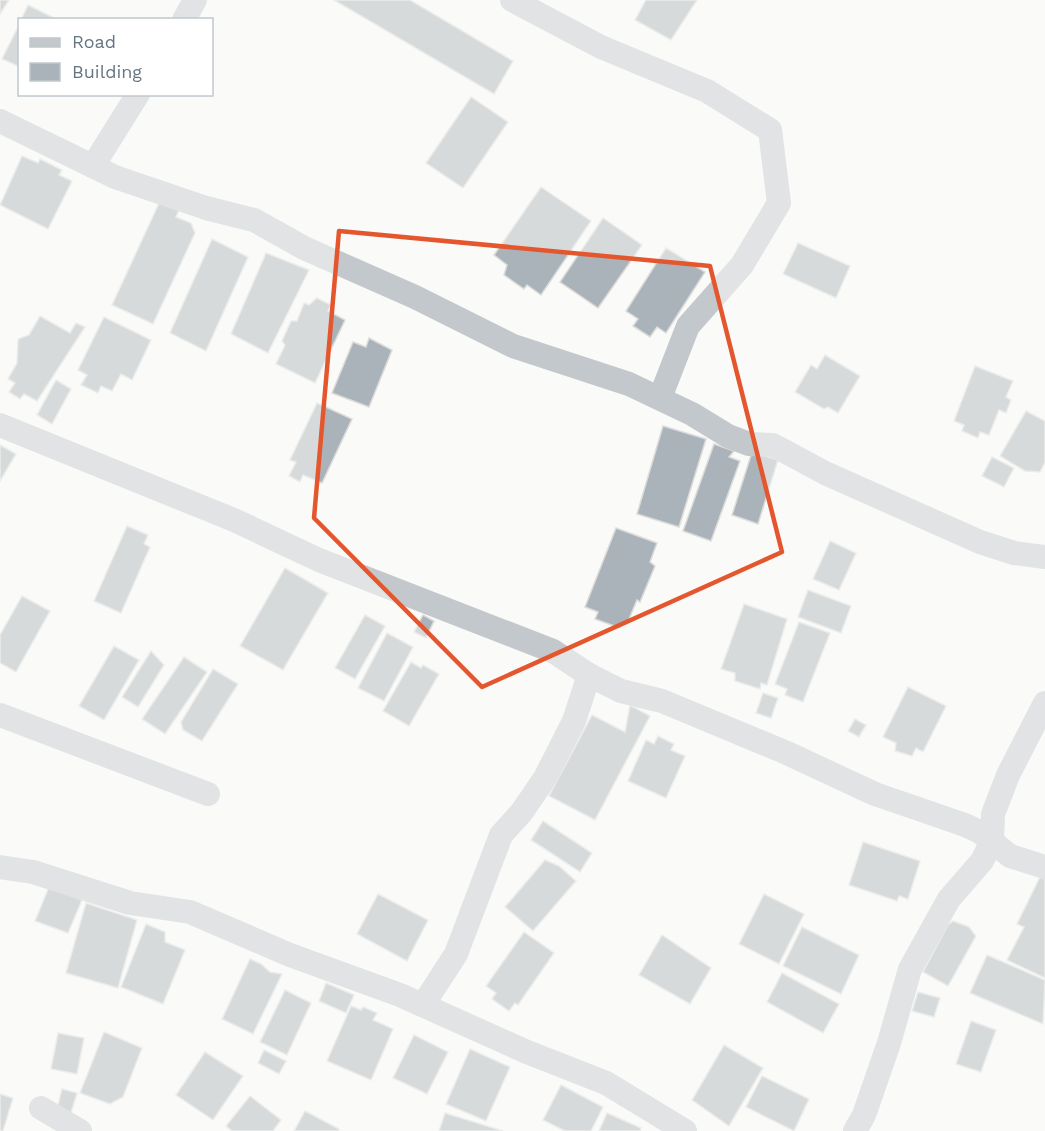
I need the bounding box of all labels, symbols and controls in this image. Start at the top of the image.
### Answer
legend [18,18,213,96]
text: Road [72,31,116,52]
text: Building [72,61,142,82]

